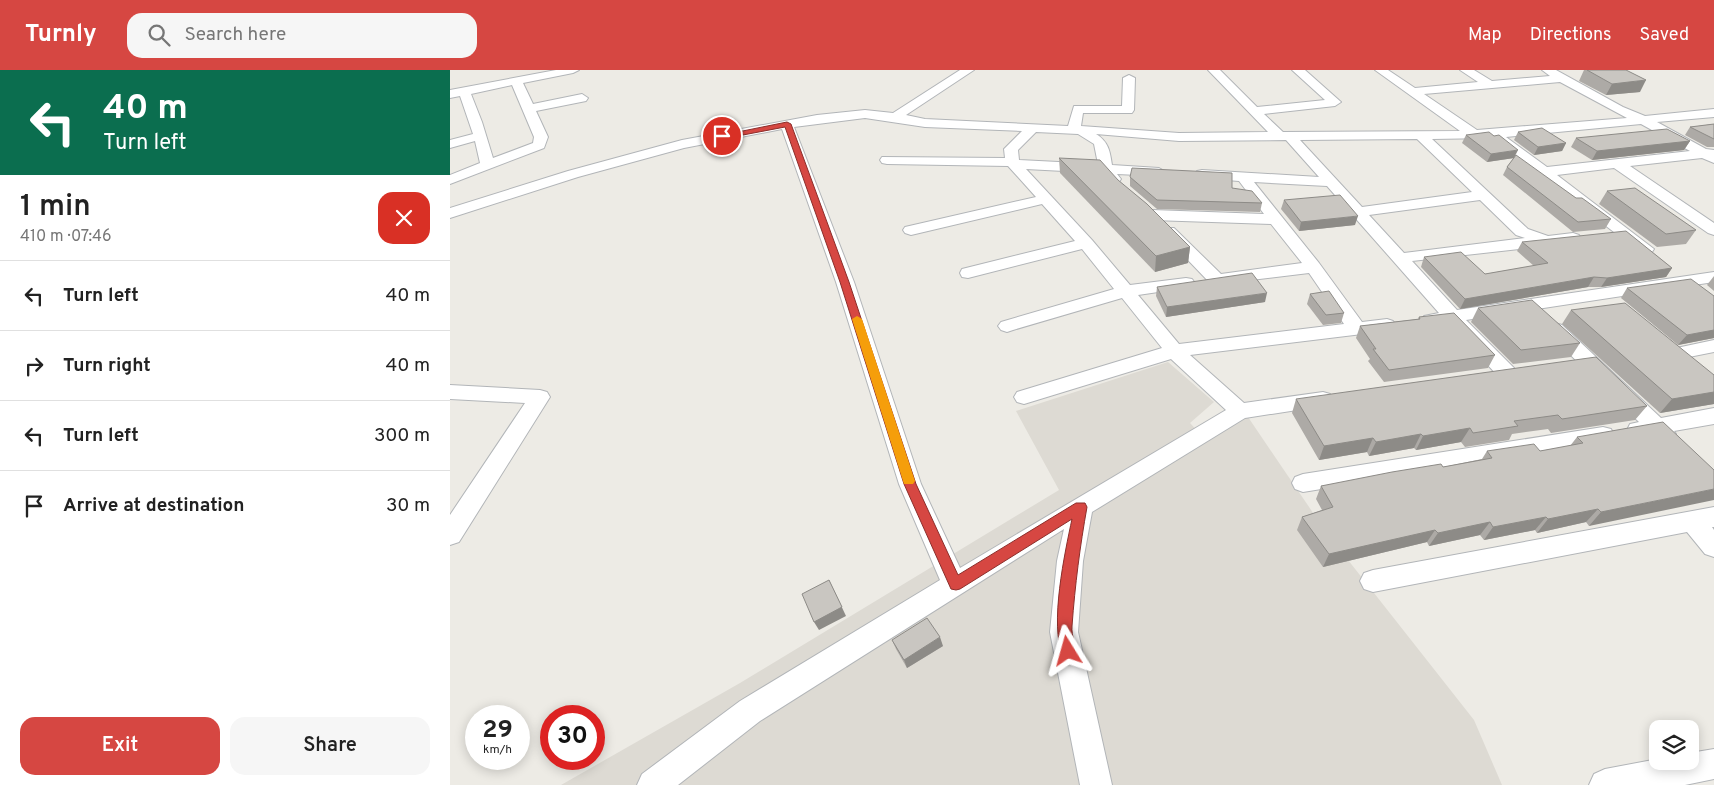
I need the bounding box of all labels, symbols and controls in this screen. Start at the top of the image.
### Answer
search box [127,13,477,58]
text: Turnly [25,20,97,50]
icon: search [145,21,173,49]
text: Search here [185,23,286,47]
text: Map [1468,24,1502,47]
text: Directions [1530,24,1612,47]
text: Saved [1640,24,1689,47]
text: 40 m [103,87,188,131]
icon: left [20,90,85,155]
pin [701,115,743,157]
icon: arrive [708,122,736,150]
text: Turn left [103,130,186,157]
text: 1 min [20,189,91,226]
button: close [378,192,430,244]
text: 410 m · 07:46 [20,227,112,247]
icon: left [20,282,48,310]
text: Turn left [63,284,139,308]
text: 40 m [385,284,430,308]
icon: right [20,352,48,380]
text: Turn right [63,354,151,378]
text: 40 m [385,354,430,378]
icon: left [20,422,48,450]
text: Turn left [63,424,139,448]
text: 300 m [374,424,430,448]
icon: arrive [20,492,48,520]
text: Arrive at destination [63,494,244,518]
text: 30 m [386,494,430,518]
position arrow [1041,624,1093,676]
speed limit sign: 30 [540,705,605,770]
text: 29 [482,715,513,747]
button: Exit [20,717,220,775]
button: Share [230,717,430,775]
map controls [1649,720,1699,770]
button: layers [1649,720,1699,770]
text: km/h [483,742,512,758]

